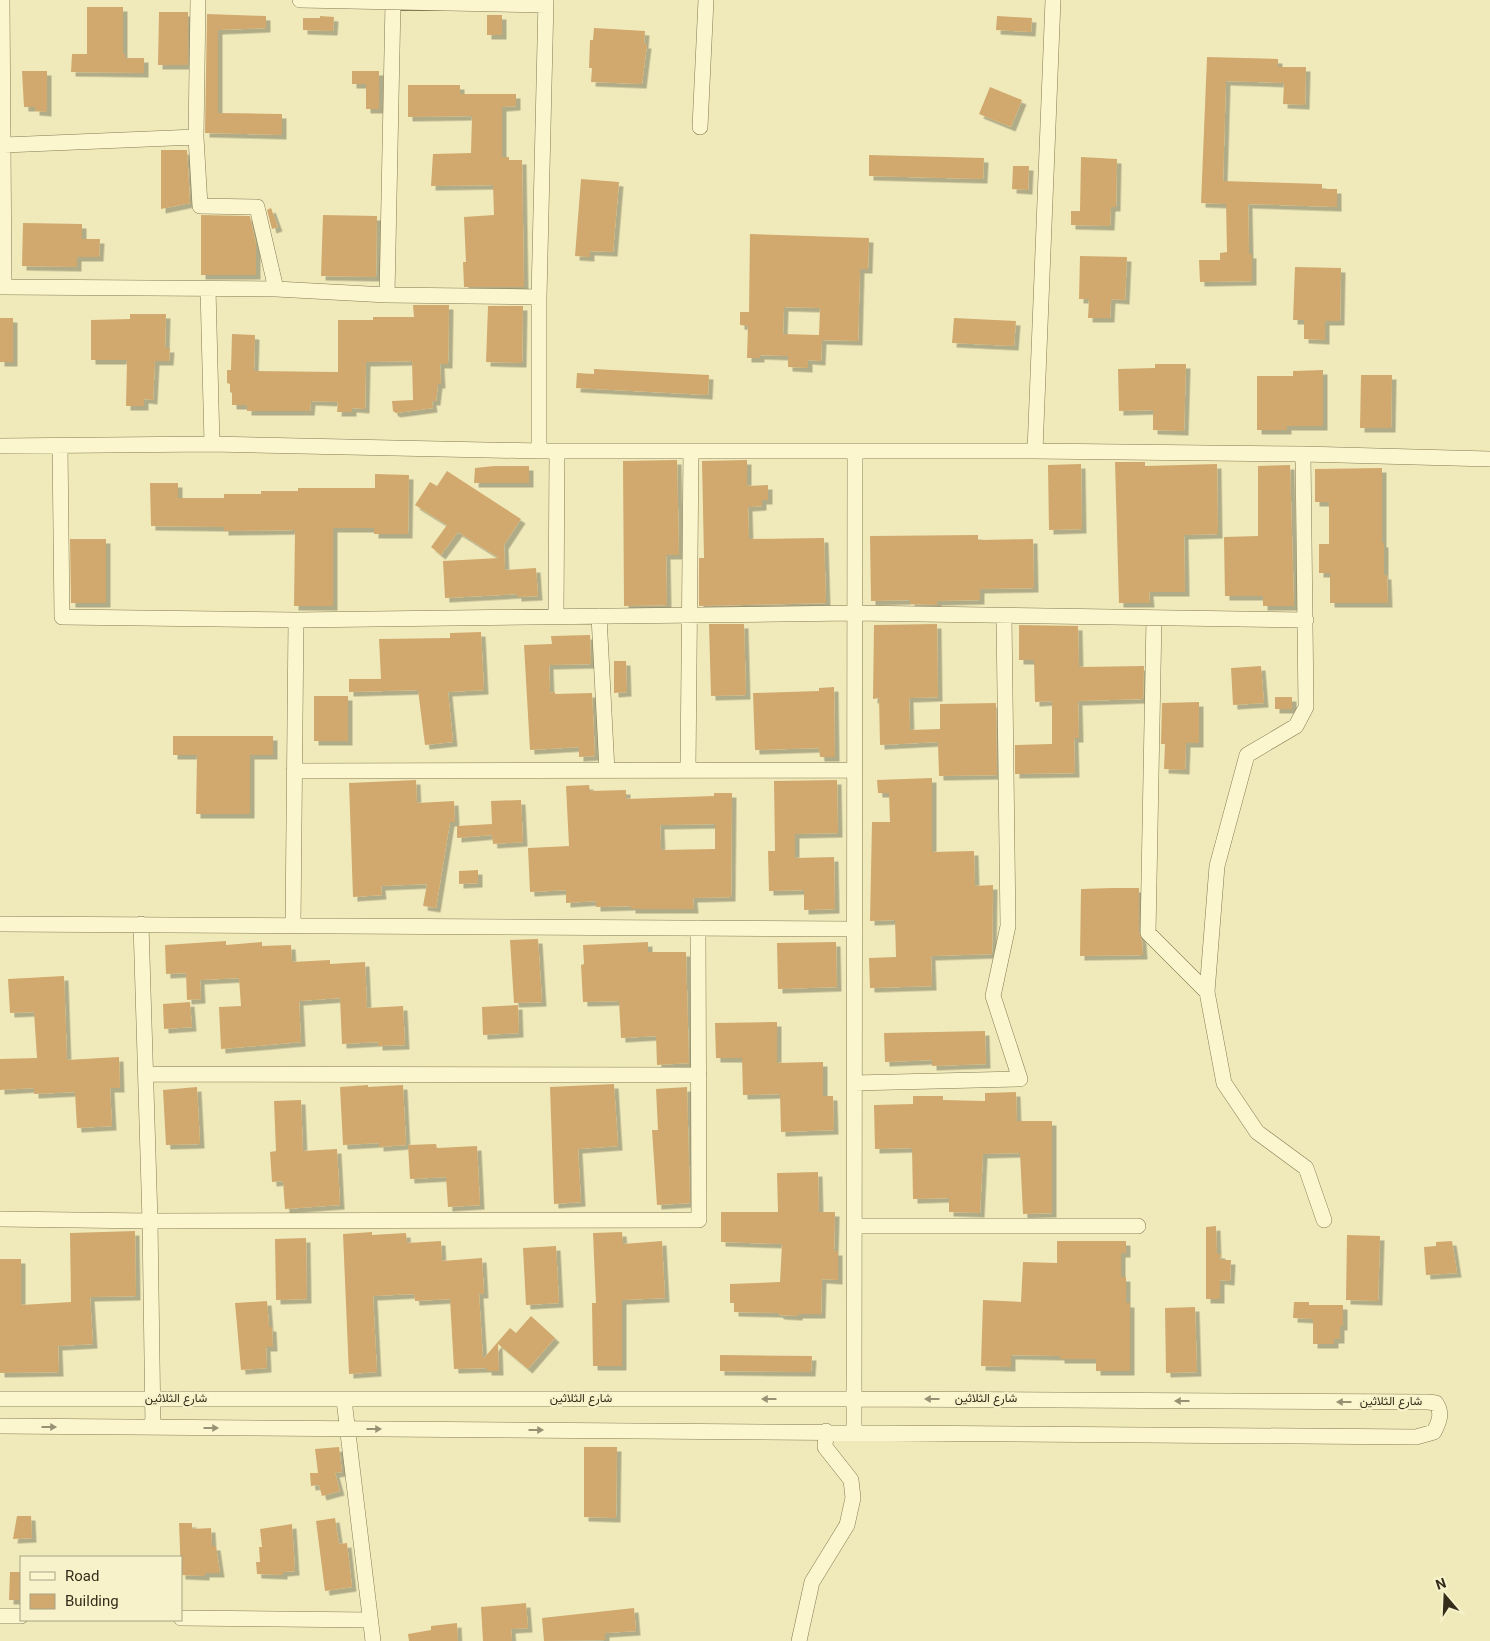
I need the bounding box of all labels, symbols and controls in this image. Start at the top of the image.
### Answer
street label: شارع الثلاثين [145,1390,207,1408]
street label: شارع الثلاثين [550,1390,612,1408]
street label: شارع الثلاثين [955,1390,1017,1408]
street label: شارع الثلاثين [1360,1393,1422,1411]
one-way arrow [761,1395,777,1403]
one-way arrow [924,1395,940,1403]
one-way arrow [1173,1397,1189,1405]
one-way arrow [1336,1398,1352,1406]
one-way arrow [41,1423,57,1431]
one-way arrow [203,1424,219,1432]
one-way arrow [366,1425,382,1433]
one-way arrow [528,1426,544,1434]
legend [20,1556,182,1621]
text: Road [65,1566,99,1589]
north arrow [1420,1571,1470,1621]
text: N [1433,1574,1450,1598]
text: Building [65,1591,119,1614]

